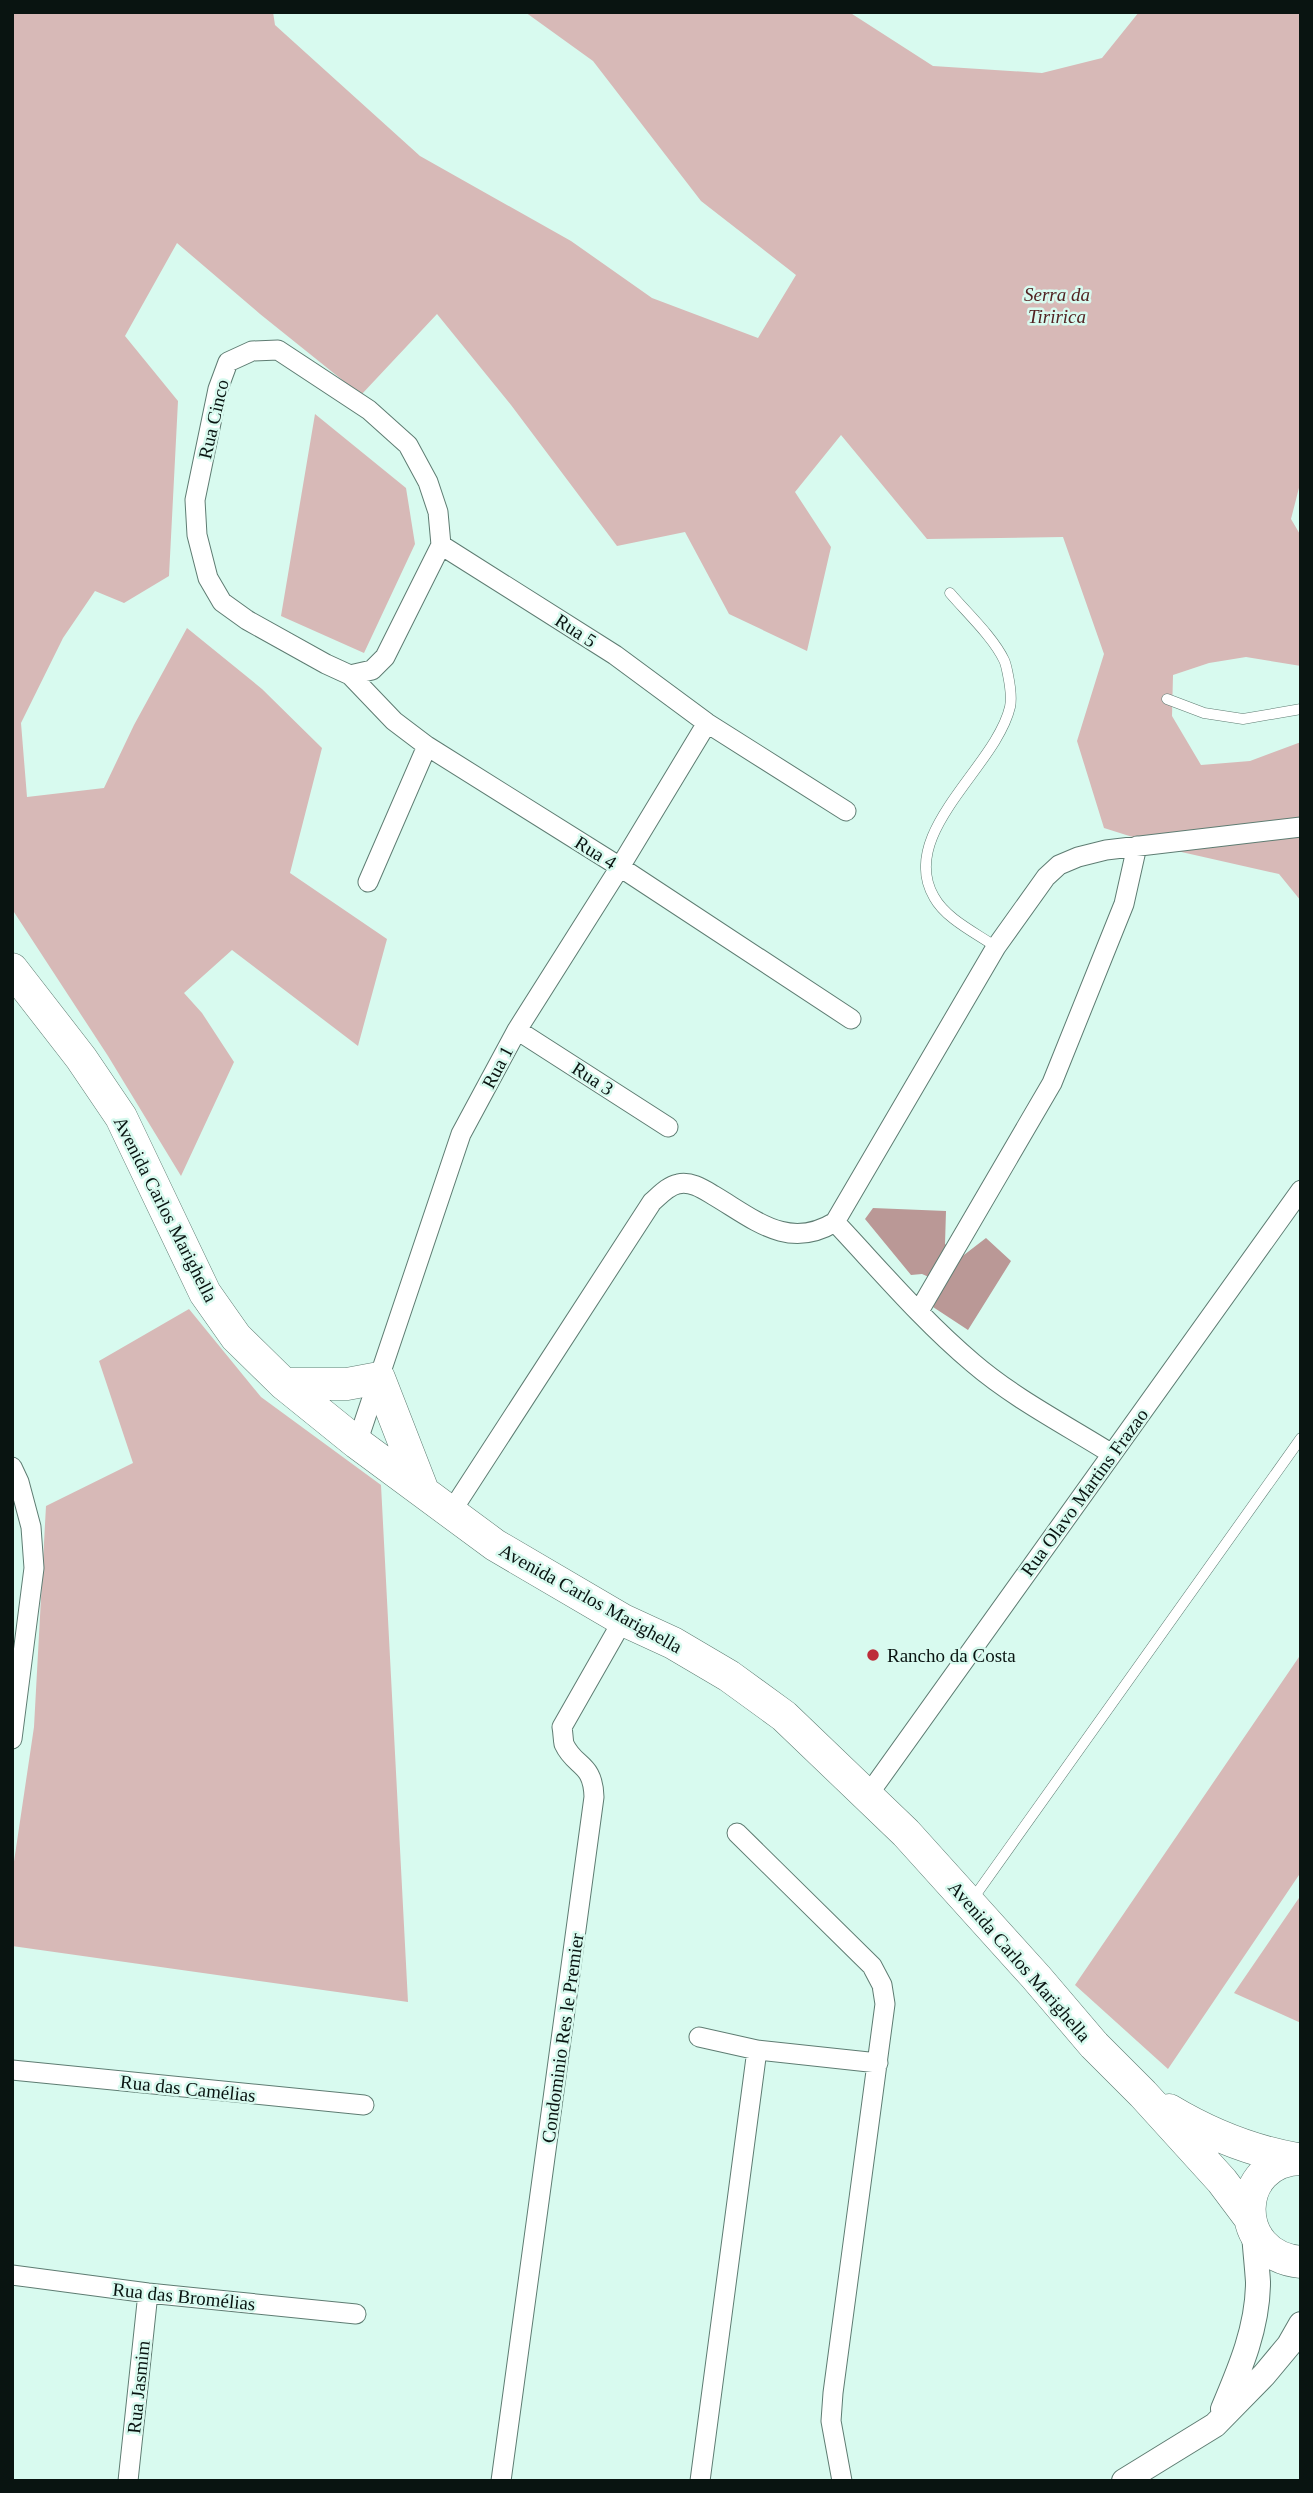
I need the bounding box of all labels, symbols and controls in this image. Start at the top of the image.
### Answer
park label: Serra da Tiririca [1024,284,1090,327]
street label: Rua Cinco [194,377,233,461]
street label: Rua 5 [551,609,600,651]
street label: Rua 4 [571,832,621,873]
street label: Rua 1 [478,1043,517,1092]
street label: Rua 3 [568,1057,617,1099]
street label: Avenida Carlos Marighella [110,1113,222,1306]
street label: Rua Olavo Martins Frazao [1017,1404,1152,1580]
street label: Avenida Carlos Marighella [496,1539,686,1658]
place label: Rancho da Costa [887,1645,1016,1666]
marker: Rancho da Costa [865,1647,881,1663]
street label: Avenida Carlos Marighella [944,1877,1095,2046]
street label: Condominio Res le Premier [537,1931,588,2144]
street label: Rua das Camélias [119,2071,257,2106]
street label: Rua das Bromélias [111,2279,256,2314]
street label: Rua Jasmim [123,2339,154,2435]

